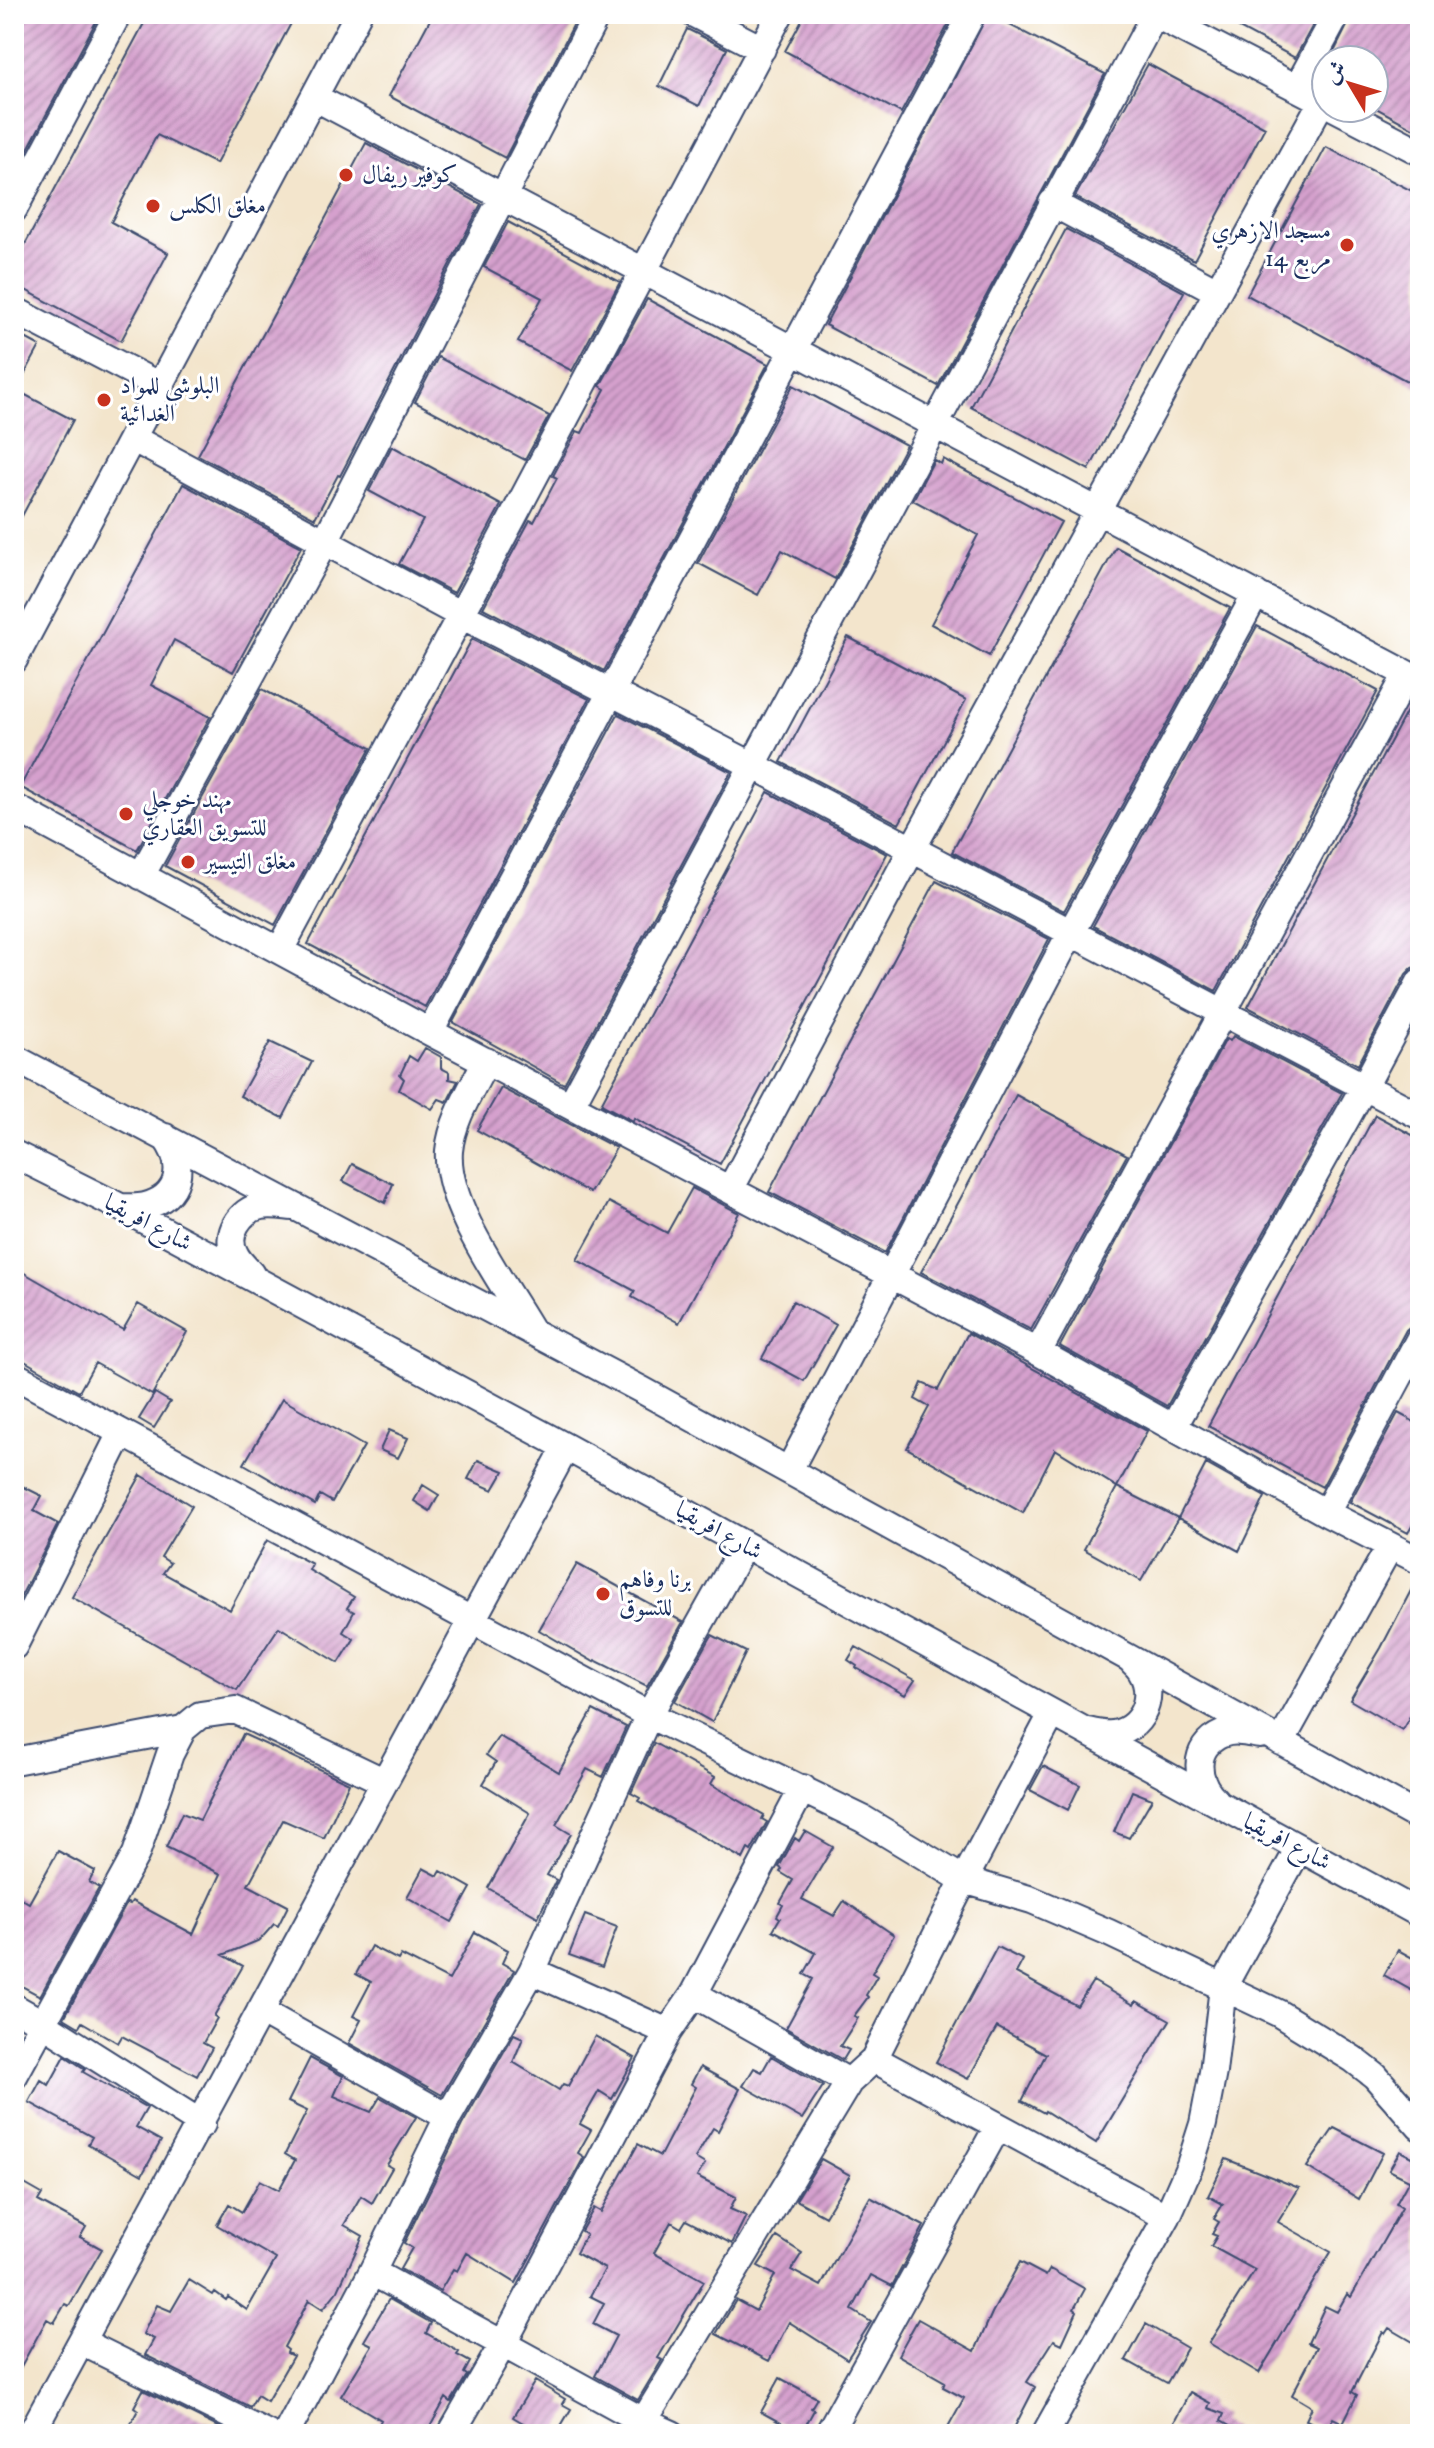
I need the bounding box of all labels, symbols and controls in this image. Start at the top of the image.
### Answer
north arrow [1310,44,1390,124]
text: ش [1318,56,1353,90]
place label: كوفير ريفال [362,160,458,190]
marker: كوفير ريفال [337,166,355,184]
place label: مغلق الكلس [169,191,266,221]
marker: مغلق الكلس [144,197,162,215]
place label: مسجد الازهري مربع 14 [1211,216,1331,280]
marker: مسجد الازهري مربع 14 [1338,236,1356,254]
place label: البلوشي للمواد الغدائية [120,371,220,429]
marker: البلوشي للمواد الغدائية [95,391,113,409]
place label: مهند خوجلي للتسويق العقاري [142,785,267,846]
marker: مهند خوجلي للتسويق العقاري [117,805,135,823]
place label: مغلق التيسير [201,847,296,877]
marker: مغلق التيسير [179,853,197,871]
street label: شارع افريقيا [97,1187,197,1262]
street label: شارع افريقيا [668,1495,768,1571]
place label: برنا وفاهم للتسوق [619,1565,691,1623]
marker: برنا وفاهم للتسوق [594,1585,612,1603]
street label: شارع افريقيا [1236,1806,1336,1881]

